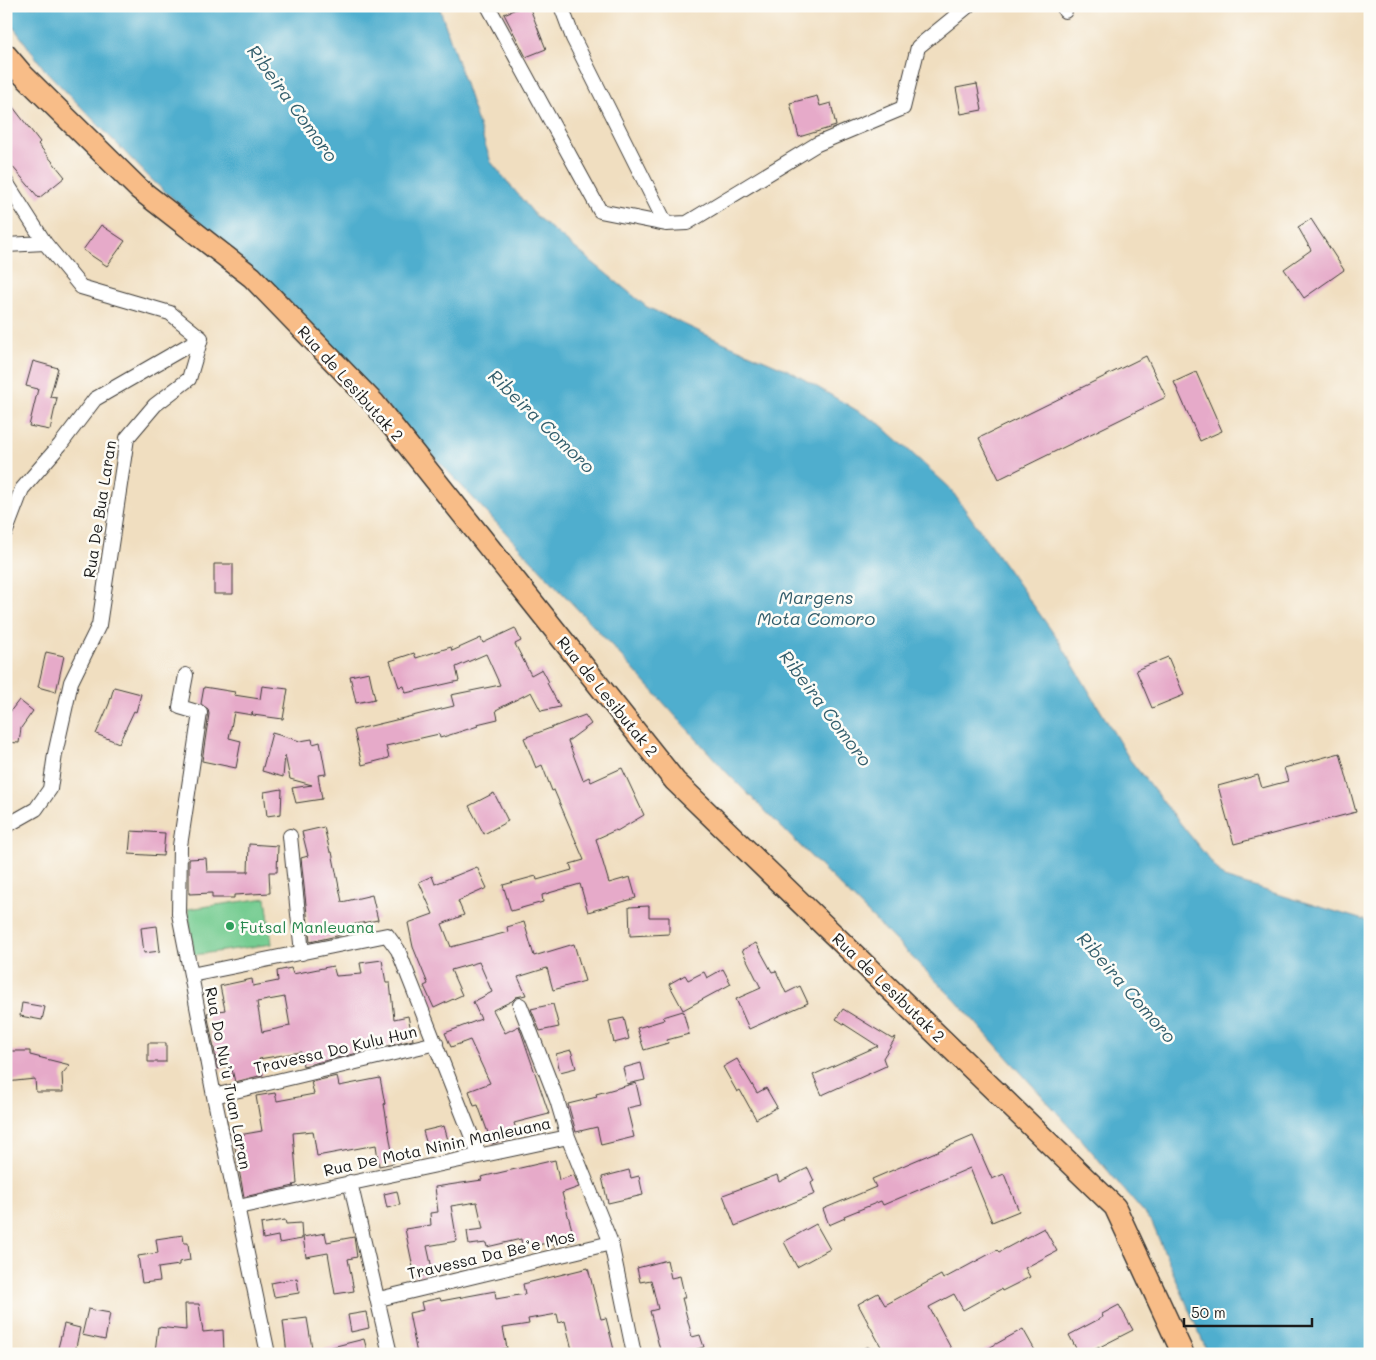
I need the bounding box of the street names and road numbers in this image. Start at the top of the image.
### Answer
street label: Rua de Lesibutak 2 [293,321,409,445]
street label: Rua De Bua Laran [78,439,120,579]
street label: Rua de Lesibutak 2 [553,632,663,760]
street label: Rua de Lesibutak 2 [828,928,950,1046]
street label: Rua Do Nu’u Tuan Laran [201,985,257,1171]
street label: Travessa Do Kulu Hun [251,1020,419,1078]
street label: Rua De Mota Ninin Manleuana [321,1112,553,1180]
street label: Travessa Da Be’e Mos [405,1225,577,1283]

